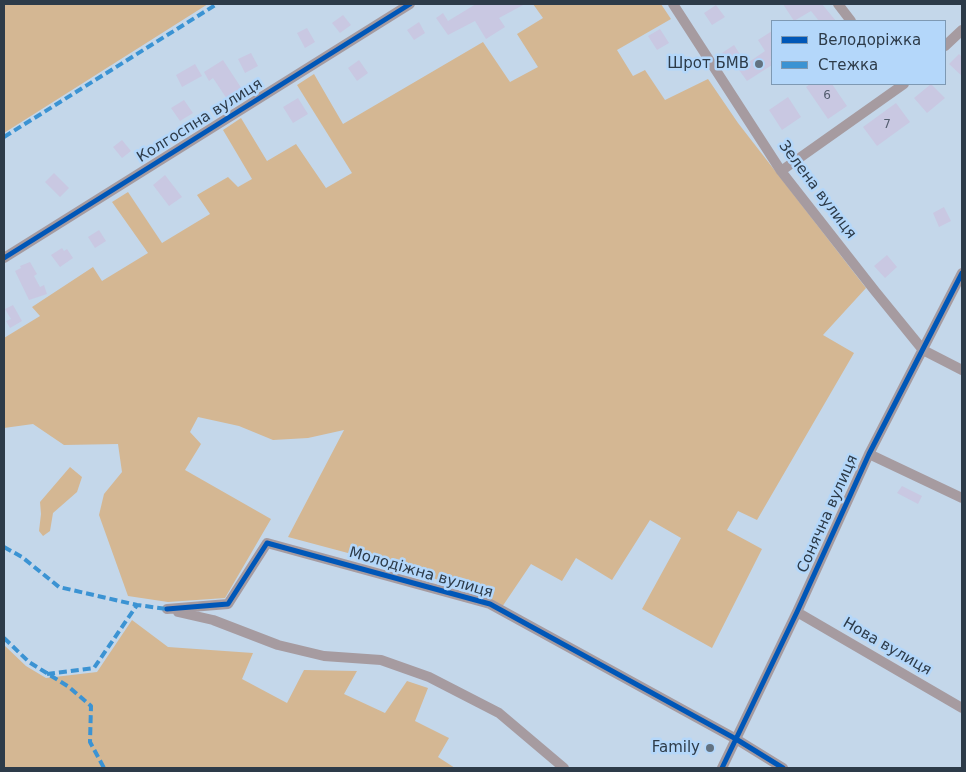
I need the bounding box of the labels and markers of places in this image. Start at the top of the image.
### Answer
place label: Шрот БМВ [667,55,749,73]
marker: Шрот БМВ [753,58,765,70]
place label: Family [652,739,700,757]
marker: Family [704,742,716,754]

